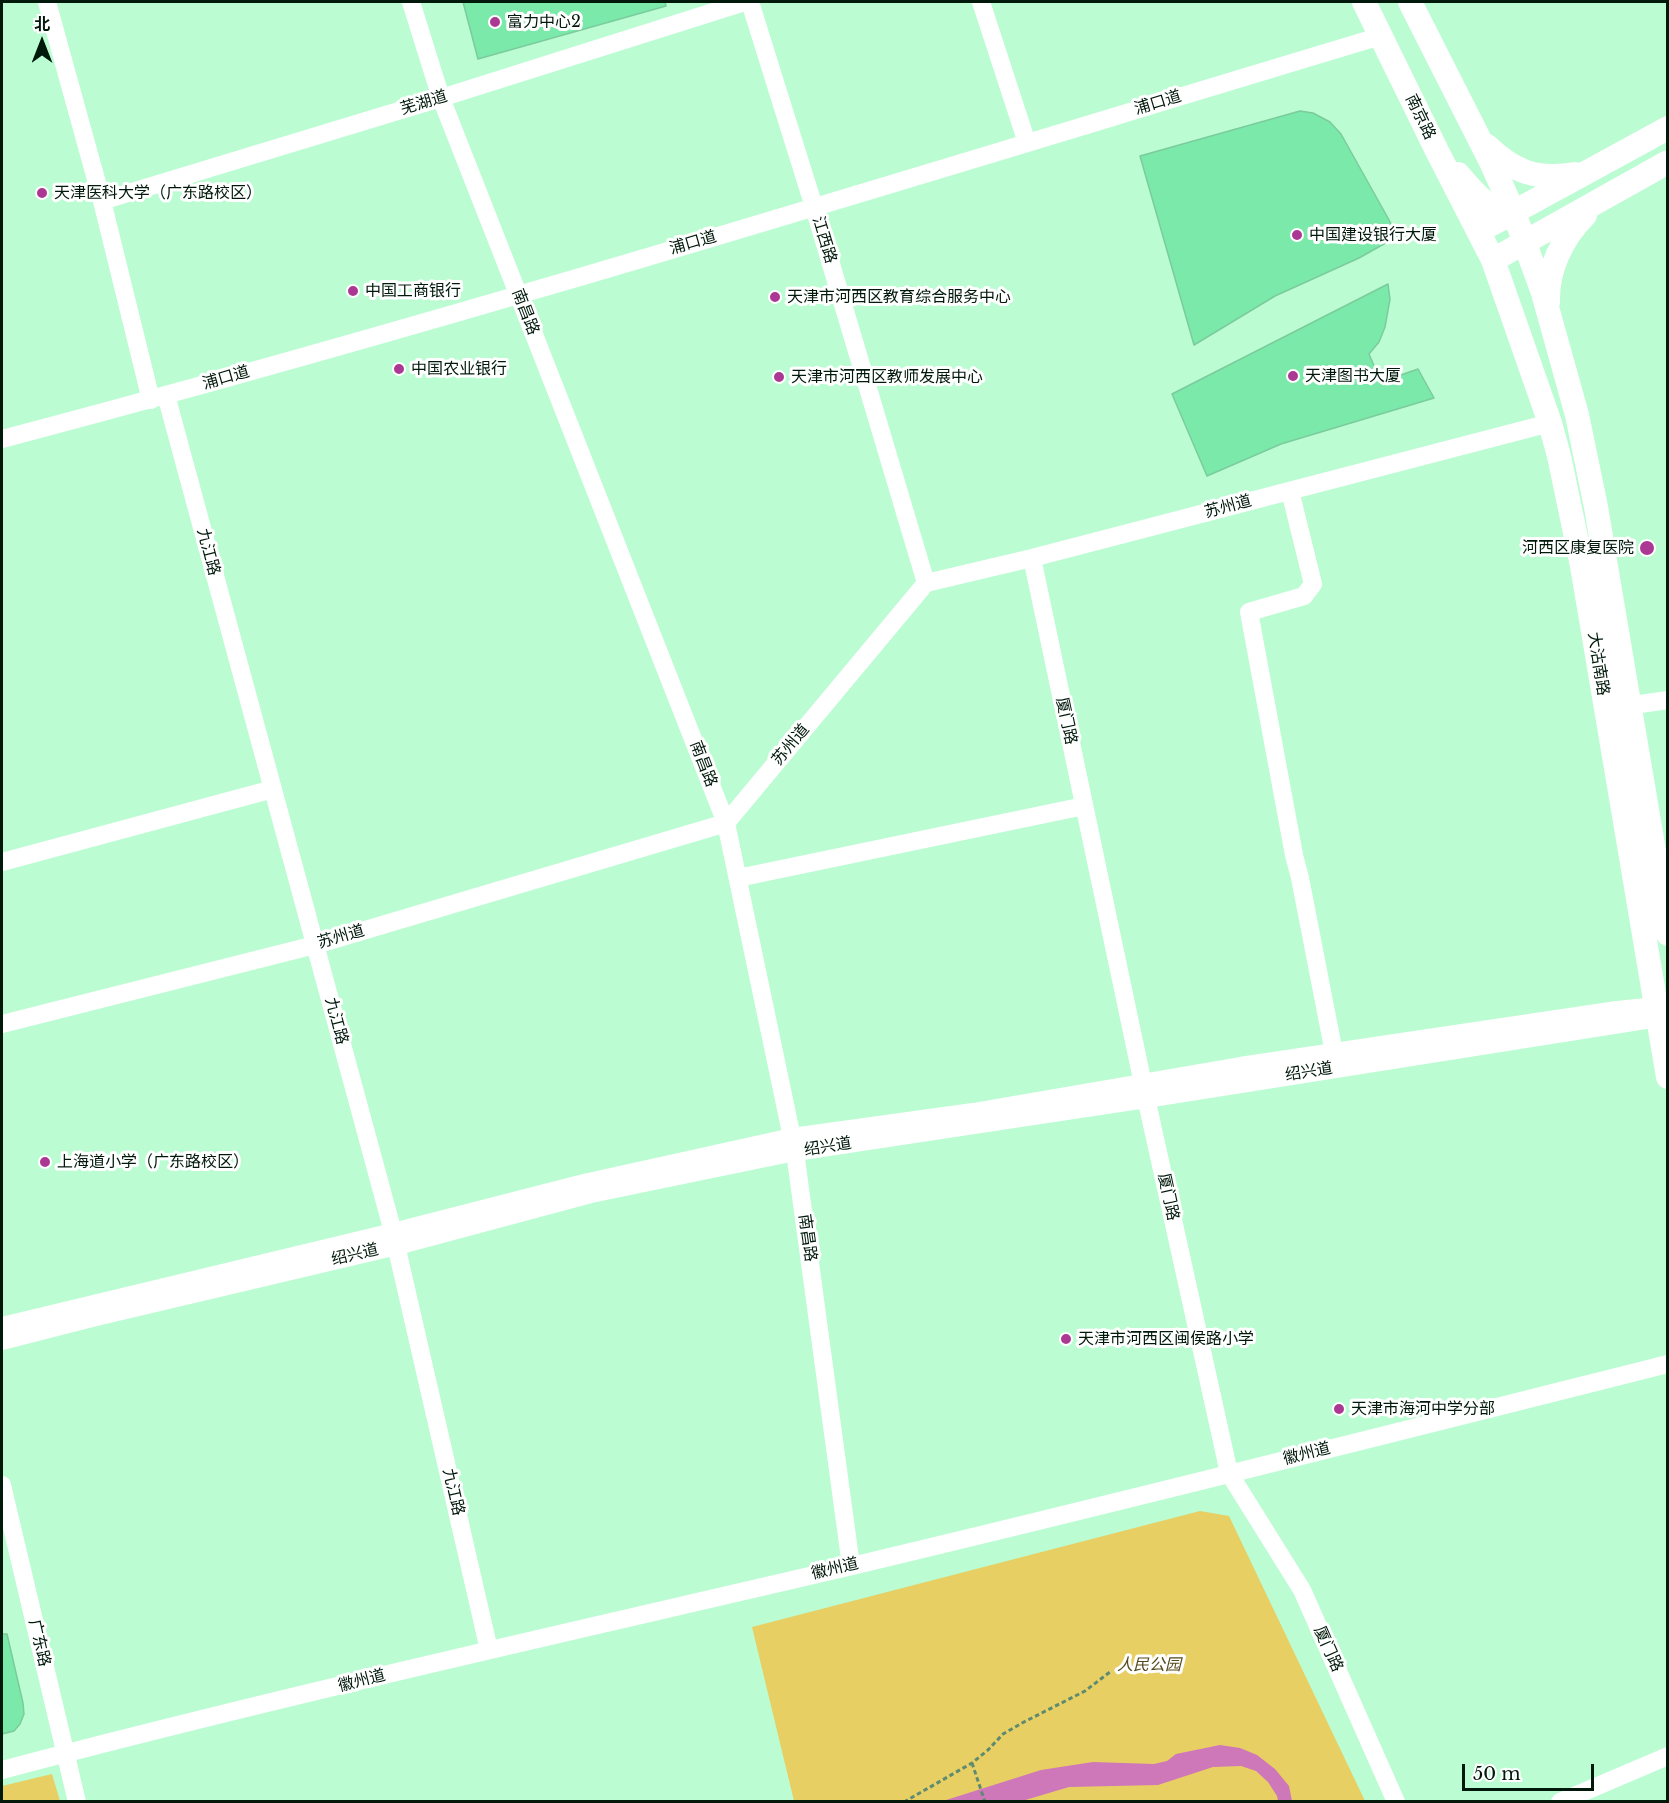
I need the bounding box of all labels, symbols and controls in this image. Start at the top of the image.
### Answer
north arrow [12,12,72,72]
place label: 富力中心2 [507,12,581,32]
text: 北 [34,14,50,34]
marker: 富力中心2 [488,15,502,29]
street label: 芜湖道 [398,87,450,119]
street label: 浦口道 [1132,87,1184,119]
street label: 南京路 [1401,91,1439,143]
place label: 天津医科大学（广东路校区） [54,183,262,203]
marker: 天津医科大学（广东路校区） [35,186,49,200]
street label: 江西路 [808,214,840,266]
place label: 中国建设银行大厦 [1309,225,1437,245]
street label: 浦口道 [667,227,719,259]
marker: 中国建设银行大厦 [1290,228,1304,242]
place label: 中国工商银行 [365,281,461,301]
marker: 中国工商银行 [346,284,360,298]
street label: 南昌路 [507,286,543,338]
place label: 天津市河西区教育综合服务中心 [787,287,1011,307]
marker: 天津市河西区教育综合服务中心 [768,290,782,304]
place label: 中国农业银行 [411,359,507,379]
street label: 浦口道 [200,362,252,394]
marker: 中国农业银行 [392,362,406,376]
place label: 天津图书大厦 [1305,366,1401,386]
place label: 天津市河西区教师发展中心 [791,367,983,387]
marker: 天津图书大厦 [1286,369,1300,383]
marker: 天津市河西区教师发展中心 [772,370,786,384]
street label: 苏州道 [1202,492,1254,522]
street label: 九江路 [193,526,223,578]
place label: 河西区康复医院 [1522,538,1634,558]
marker: 河西区康复医院 [1638,539,1656,557]
street label: 大沽南路 [1584,631,1612,697]
street label: 厦门路 [1052,696,1080,746]
street label: 苏州道 [768,720,814,770]
street label: 南昌路 [685,738,721,790]
street label: 苏州道 [315,921,367,953]
street label: 九江路 [321,995,351,1047]
street label: 绍兴道 [1284,1059,1334,1085]
street label: 绍兴道 [803,1134,853,1160]
place label: 上海道小学（广东路校区） [57,1152,249,1172]
marker: 上海道小学（广东路校区） [38,1155,52,1169]
street label: 厦门路 [1154,1172,1182,1222]
street label: 南昌路 [794,1213,820,1263]
street label: 绍兴道 [329,1240,381,1270]
place label: 天津市河西区闽侯路小学 [1078,1329,1254,1349]
marker: 天津市河西区闽侯路小学 [1059,1332,1073,1346]
place label: 天津市海河中学分部 [1351,1399,1495,1419]
marker: 天津市海河中学分部 [1332,1402,1346,1416]
street label: 徽州道 [1281,1439,1333,1469]
street label: 九江路 [438,1466,468,1518]
street label: 徽州道 [809,1554,861,1584]
street label: 广东路 [24,1617,54,1669]
street label: 厦门路 [1309,1623,1347,1675]
park label: 人民公园 [1117,1655,1181,1675]
street label: 徽州道 [336,1666,388,1696]
scale bar [1465,1752,1597,1790]
text: 50 m [1473,1763,1521,1785]

